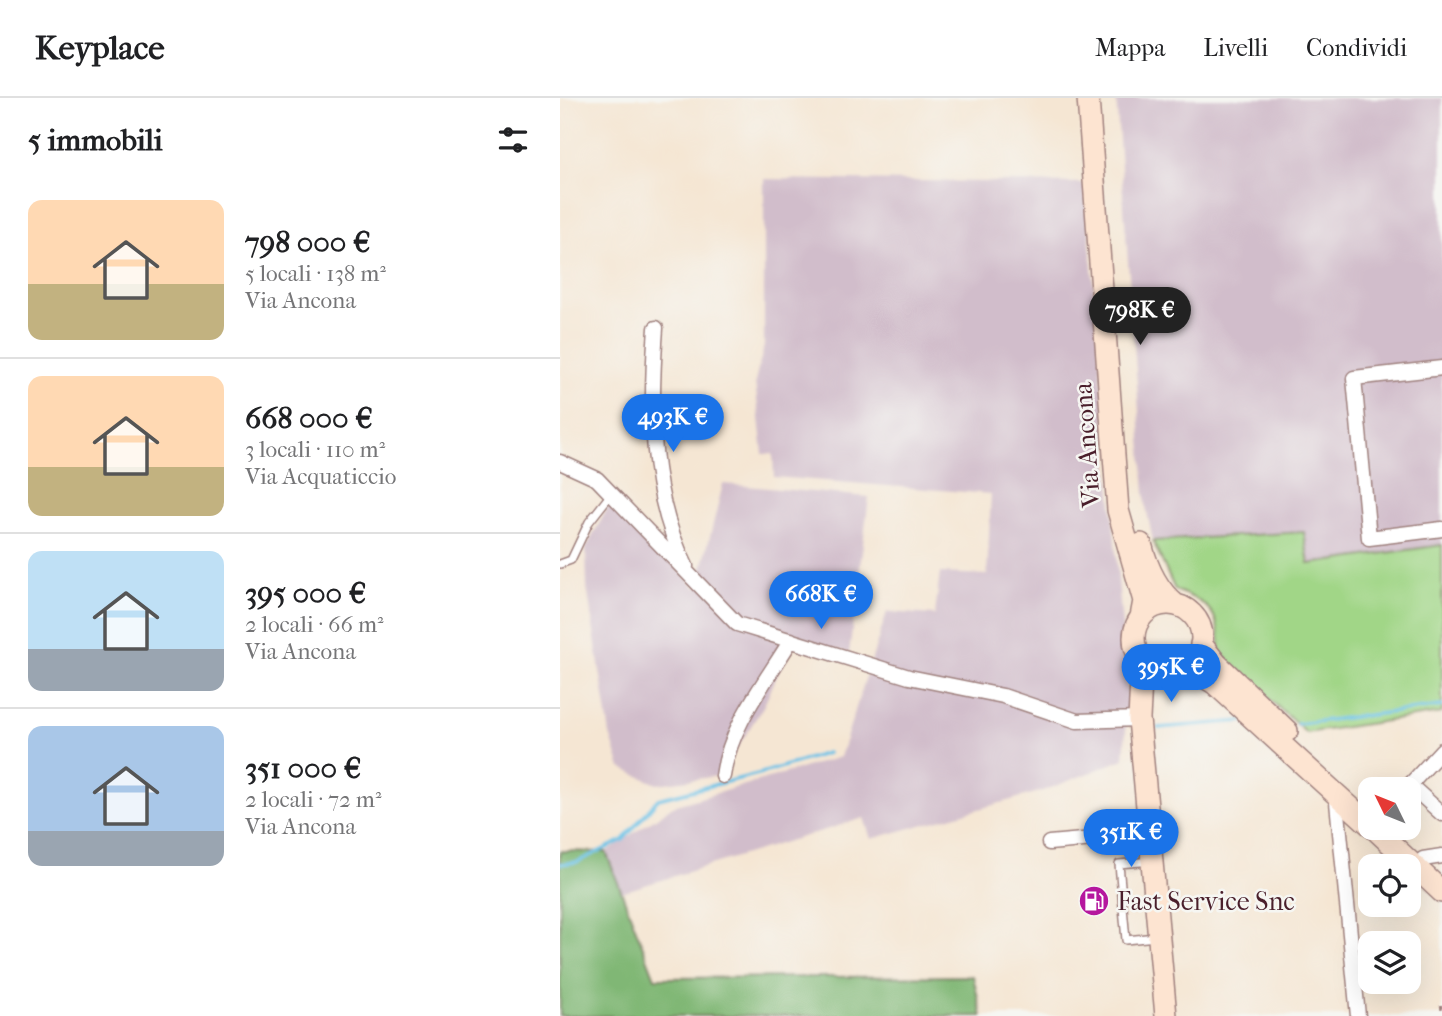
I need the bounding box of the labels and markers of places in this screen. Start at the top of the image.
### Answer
pin: 798K € [1083,288,1197,347]
pin: 493K € [616,394,730,454]
pin: 668K € [764,572,878,631]
pin: 395K € [1114,644,1228,704]
pin: 351K € [1074,810,1188,869]
fuel station icon: Fast Service Snc [1077,884,1111,918]
place label: Fast Service Snc [1117,886,1295,917]

